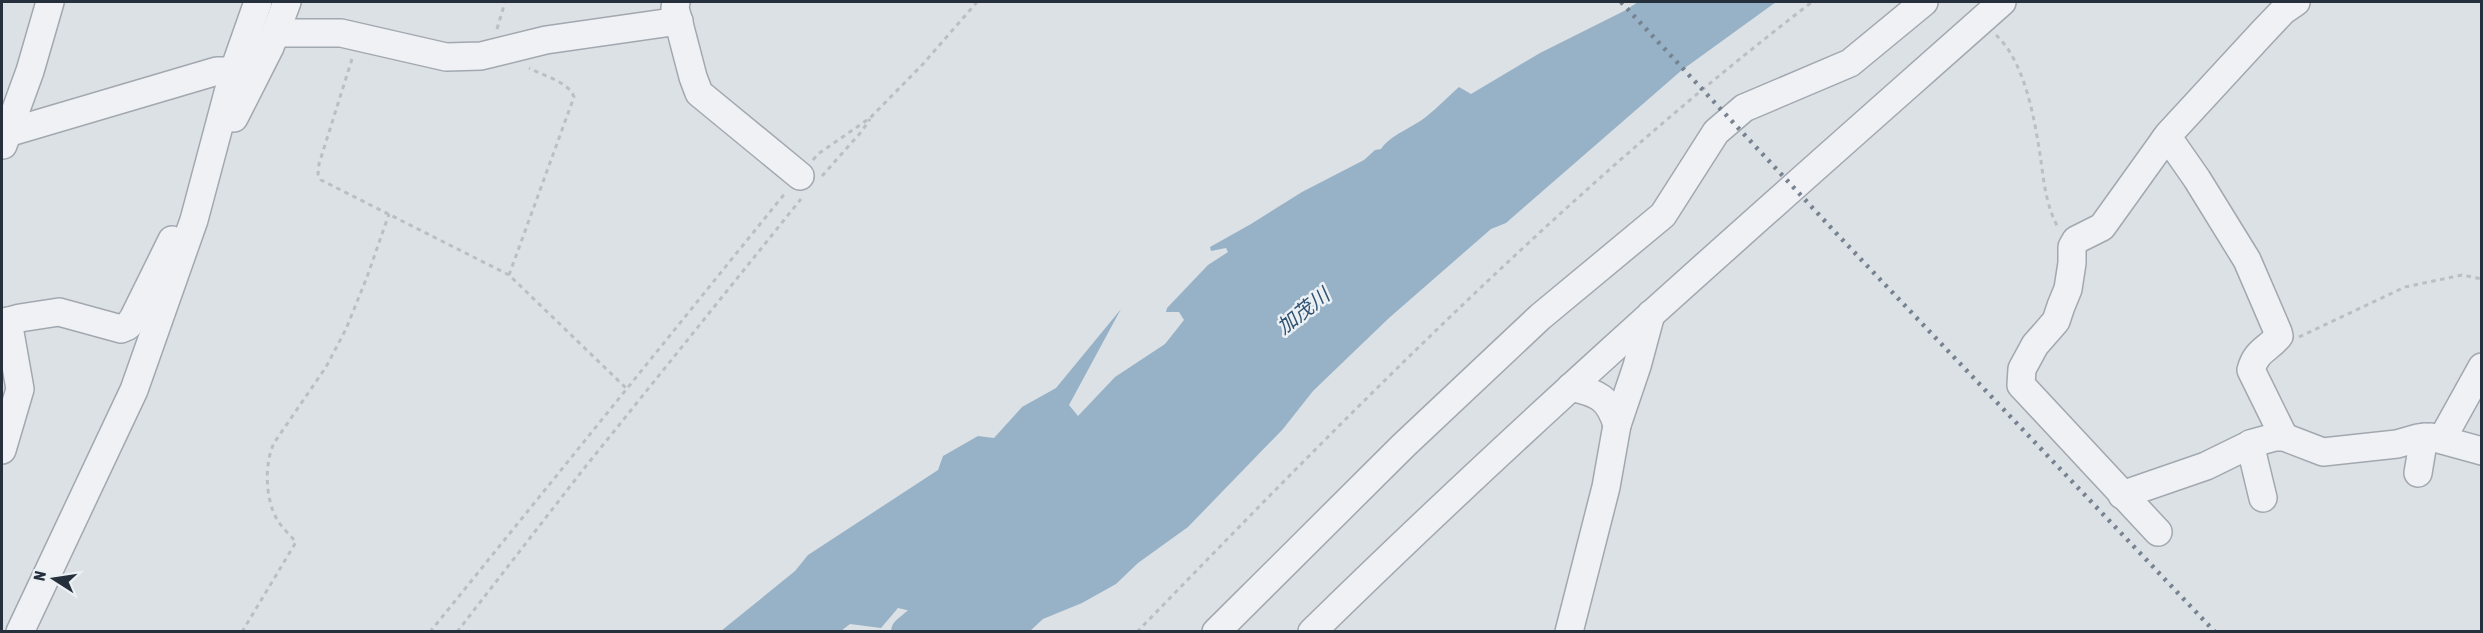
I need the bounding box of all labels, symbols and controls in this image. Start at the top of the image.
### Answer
water label: 加茂川 [1272,282,1335,338]
north arrow [24,549,84,609]
text: N [30,569,49,582]

